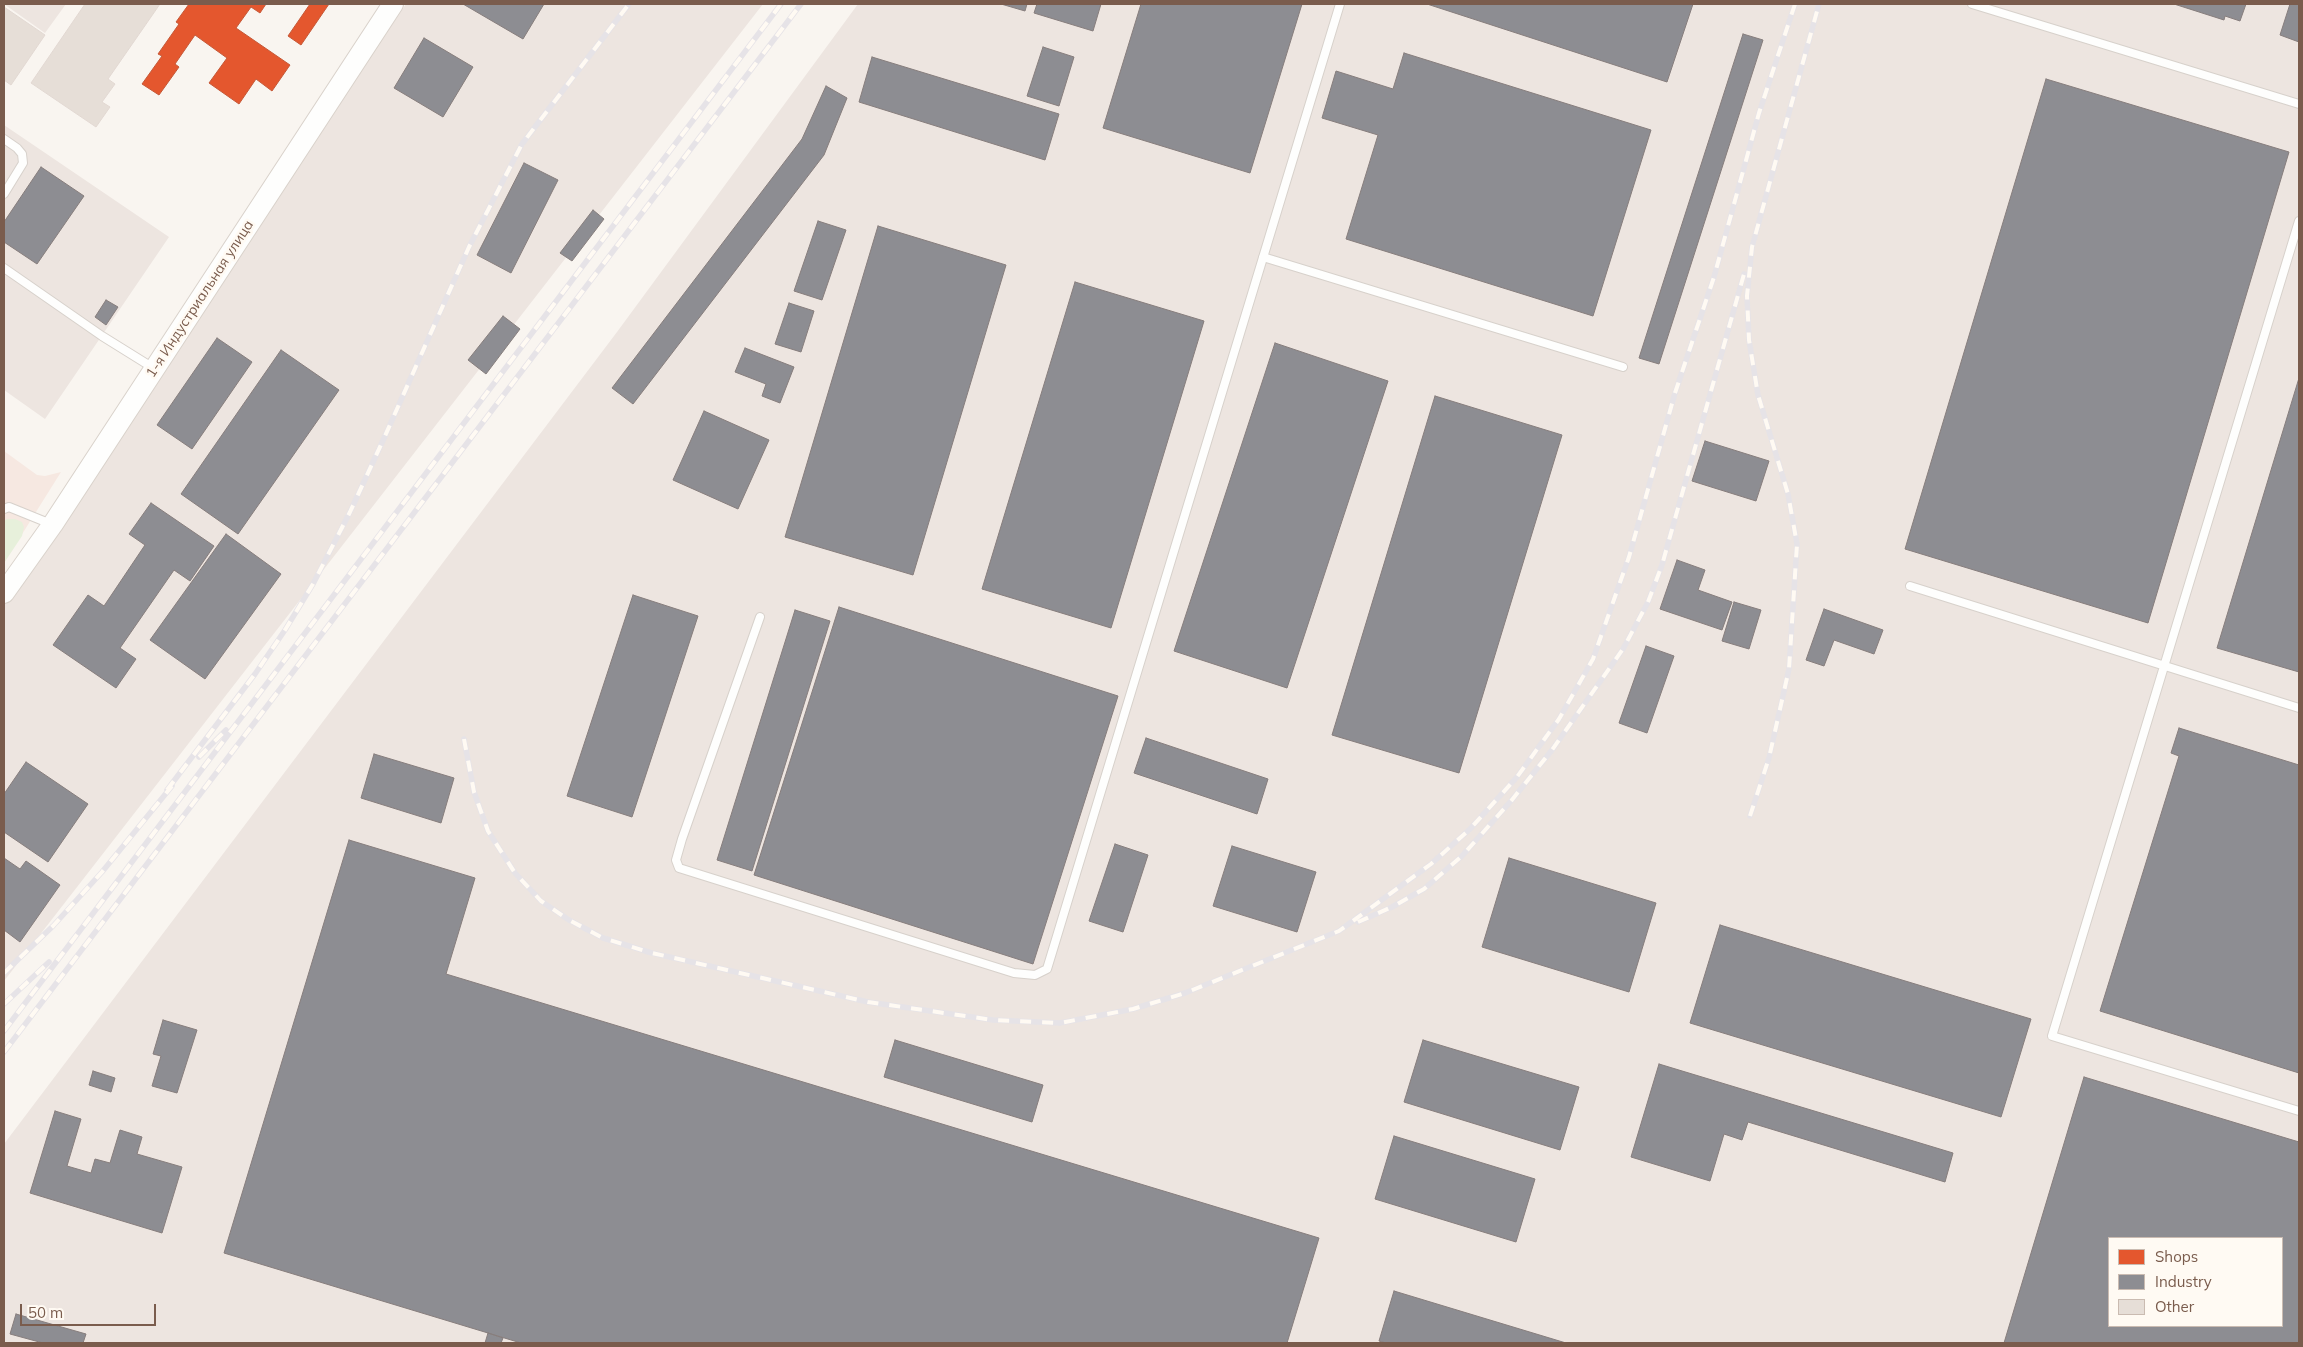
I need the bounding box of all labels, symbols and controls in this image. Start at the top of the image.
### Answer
street label: 1-я Индустриальная улица [143,217,257,381]
legend [2108,1237,2283,1327]
text: Shops [2155,1247,2198,1266]
text: Industry [2155,1272,2212,1291]
scale bar [22,1294,159,1326]
text: Other [2155,1297,2194,1316]
text: 50 m [28,1303,63,1322]

